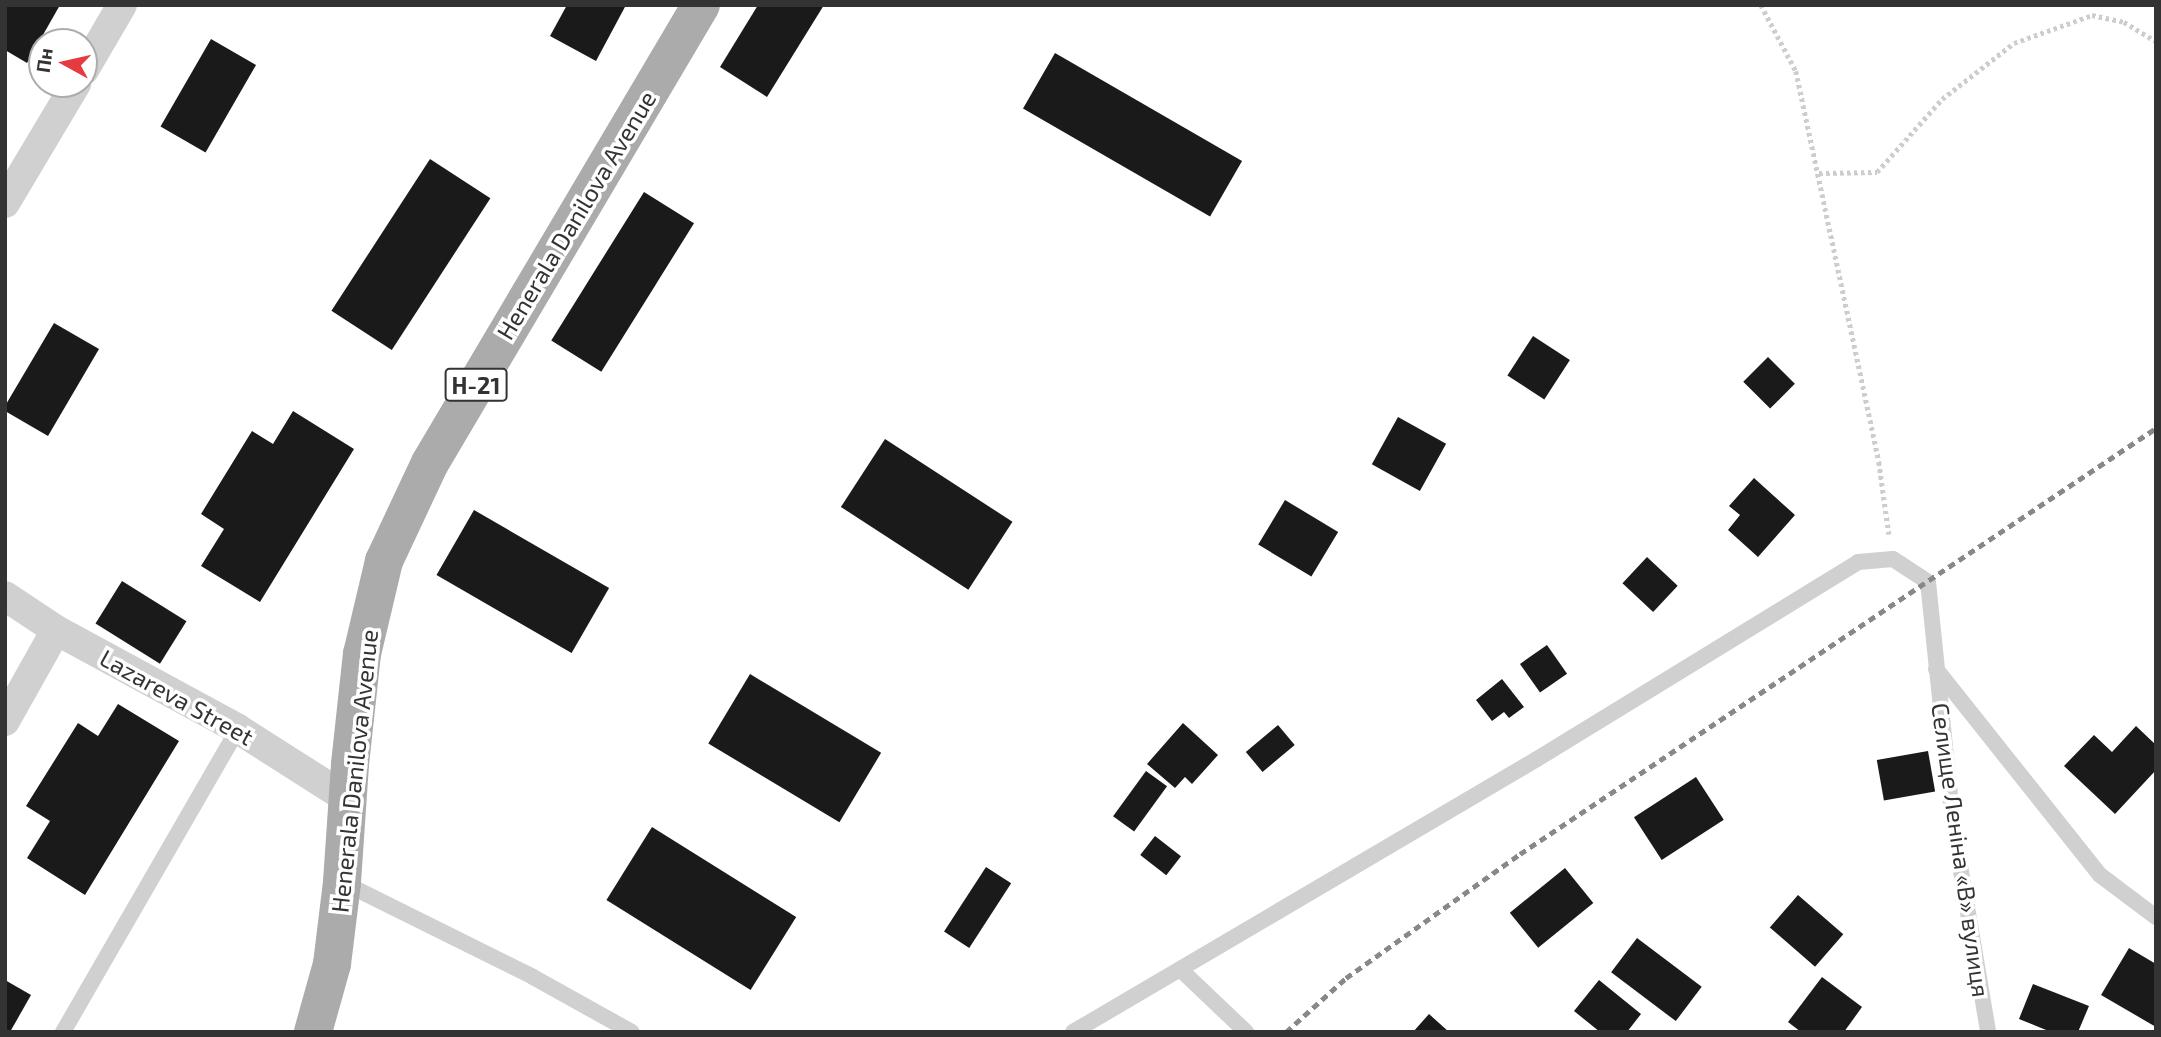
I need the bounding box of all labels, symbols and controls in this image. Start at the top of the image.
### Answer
north arrow [28,28,98,98]
text: Пн [31,46,57,74]
street label: Henerala Danilova Avenue [490,85,662,345]
road number: Н-21 [444,366,508,404]
street label: Henerala Danilova Avenue [325,628,383,914]
street label: Lazareva Street [95,643,259,751]
street label: Селище Леніна «В» вулиця [1926,701,1996,999]

